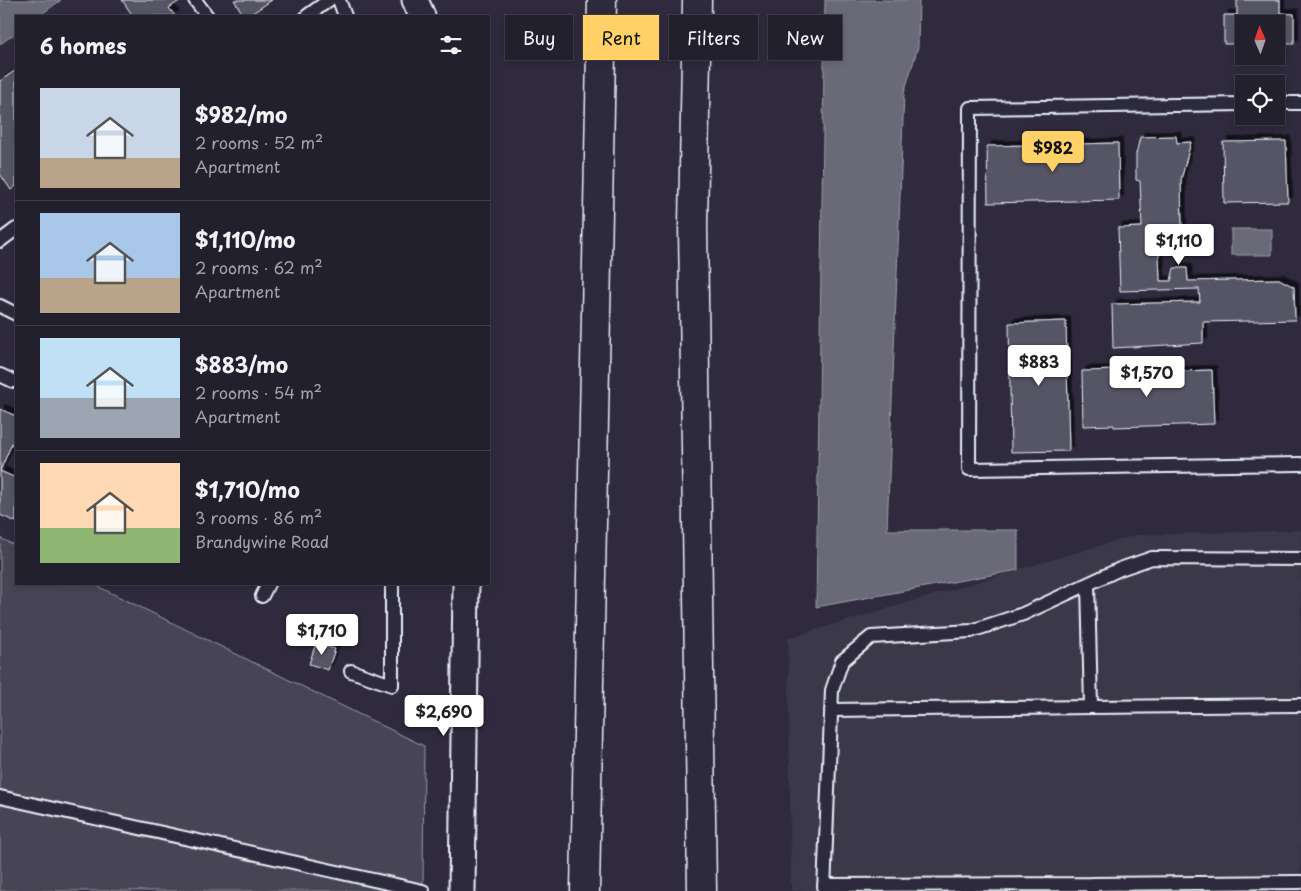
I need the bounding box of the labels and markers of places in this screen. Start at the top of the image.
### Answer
pin: $982 [1023,130,1083,173]
pin: $1,110 [1138,224,1220,266]
pin: $883 [1009,344,1069,387]
pin: $1,570 [1106,356,1188,398]
pin: $1,710 [281,614,363,656]
pin: $2,690 [403,694,485,737]

